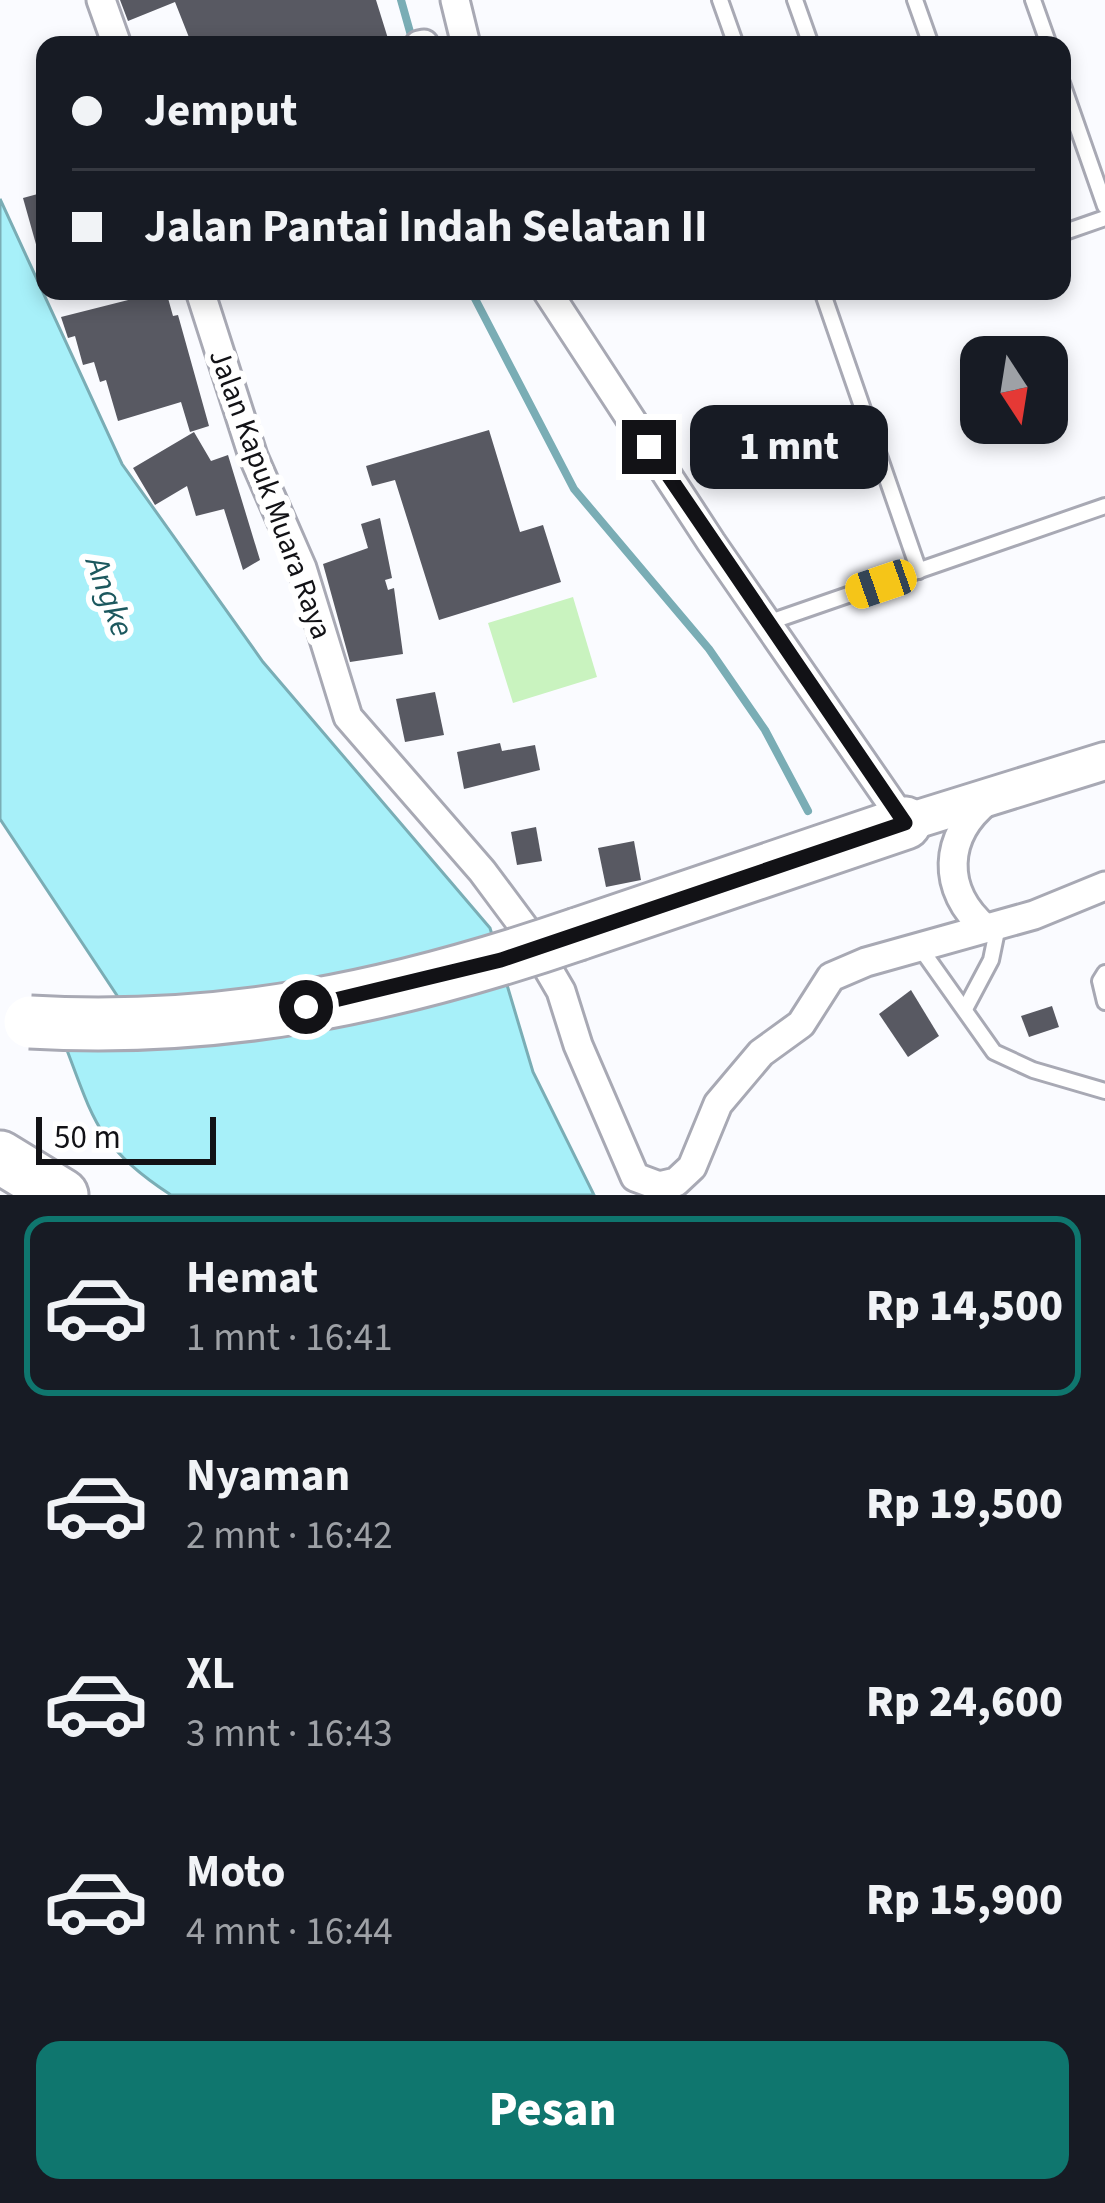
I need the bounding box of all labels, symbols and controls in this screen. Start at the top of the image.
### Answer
text: Jemput [144,79,297,143]
text: Jalan Pantai Indah Selatan II [144,195,708,259]
north arrow [960,336,1068,444]
map controls [960,336,1068,444]
street label: Jalan Kapuk Muara Raya [198,343,343,645]
callout: 1 mnt [691,405,889,489]
text: 1 mnt [739,419,839,475]
route end [622,420,676,474]
water label: Angke [73,548,146,643]
car [841,555,921,613]
route start [279,980,333,1034]
scale bar [36,1111,216,1164]
text: 50 m [54,1114,121,1161]
text: Hemat [186,1246,318,1310]
icon: car [42,1252,150,1360]
text: Rp 14,500 [866,1274,1063,1338]
text: 1 mnt · 16:41 [186,1310,393,1366]
text: Nyaman [186,1444,350,1508]
icon: car [42,1450,150,1558]
text: Rp 19,500 [866,1472,1063,1536]
text: 2 mnt · 16:42 [186,1508,393,1564]
text: XL [186,1642,235,1706]
icon: car [42,1648,150,1756]
text: Rp 24,600 [866,1670,1063,1734]
text: 3 mnt · 16:43 [186,1706,393,1762]
text: Moto [186,1840,285,1904]
icon: car [42,1846,150,1954]
text: Rp 15,900 [866,1868,1063,1932]
text: 4 mnt · 16:44 [186,1904,393,1960]
button: Pesan [36,2041,1069,2179]

